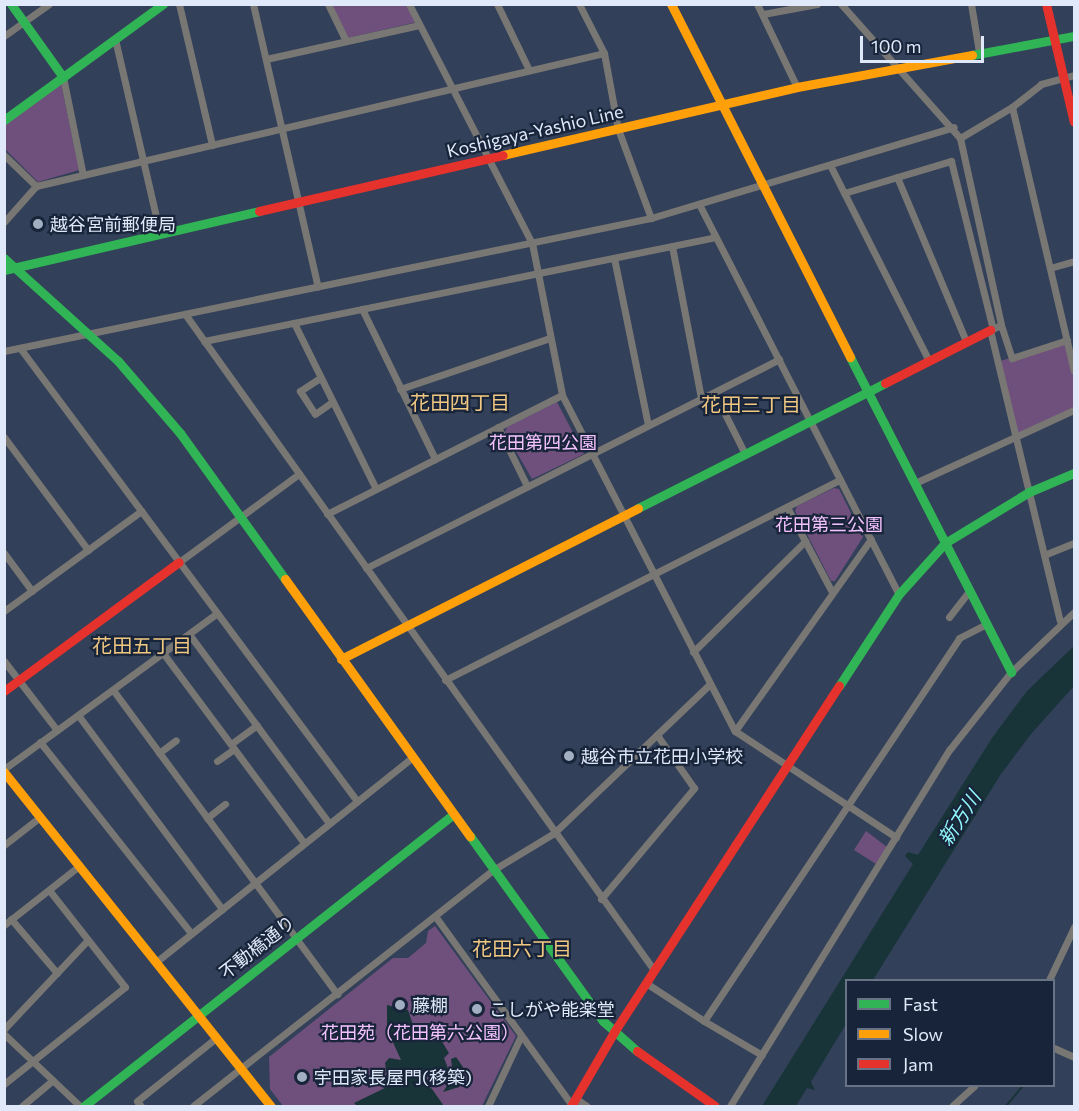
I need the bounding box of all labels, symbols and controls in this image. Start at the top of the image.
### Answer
scale bar [863,24,988,62]
text: 100 m [871,35,921,57]
street label: Koshigaya-Yashio Line [445,100,625,162]
place label: 越谷宮前郵便局 [50,213,176,235]
marker: 越谷宮前郵便局 [31,217,45,231]
district label: 花田四丁目 [410,390,510,414]
district label: 花田三丁目 [701,392,801,416]
park label: 花田第四公園 [489,431,597,453]
park label: 花田第三公園 [775,513,883,535]
district label: 花田五丁目 [92,633,192,657]
place label: 越谷市立花田小学校 [581,745,743,767]
marker: 越谷市立花田小学校 [562,749,576,763]
water label: 新方川 [933,786,985,850]
street label: 不動橋通り [215,911,299,983]
district label: 花田六丁目 [472,936,572,960]
legend [845,979,1055,1087]
text: Fast [903,993,938,1015]
place label: 藤棚 [412,994,448,1016]
marker: 藤棚 [393,998,407,1012]
place label: こしがや能楽堂 [489,998,615,1020]
marker: こしがや能楽堂 [470,1002,484,1016]
park label: 花田苑（花田第六公園） [321,1021,519,1043]
text: Slow [903,1023,943,1045]
text: Jam [903,1053,933,1075]
place label: 宇田家長屋門(移築) [314,1066,472,1088]
marker: 宇田家長屋門(移築) [295,1070,309,1084]

